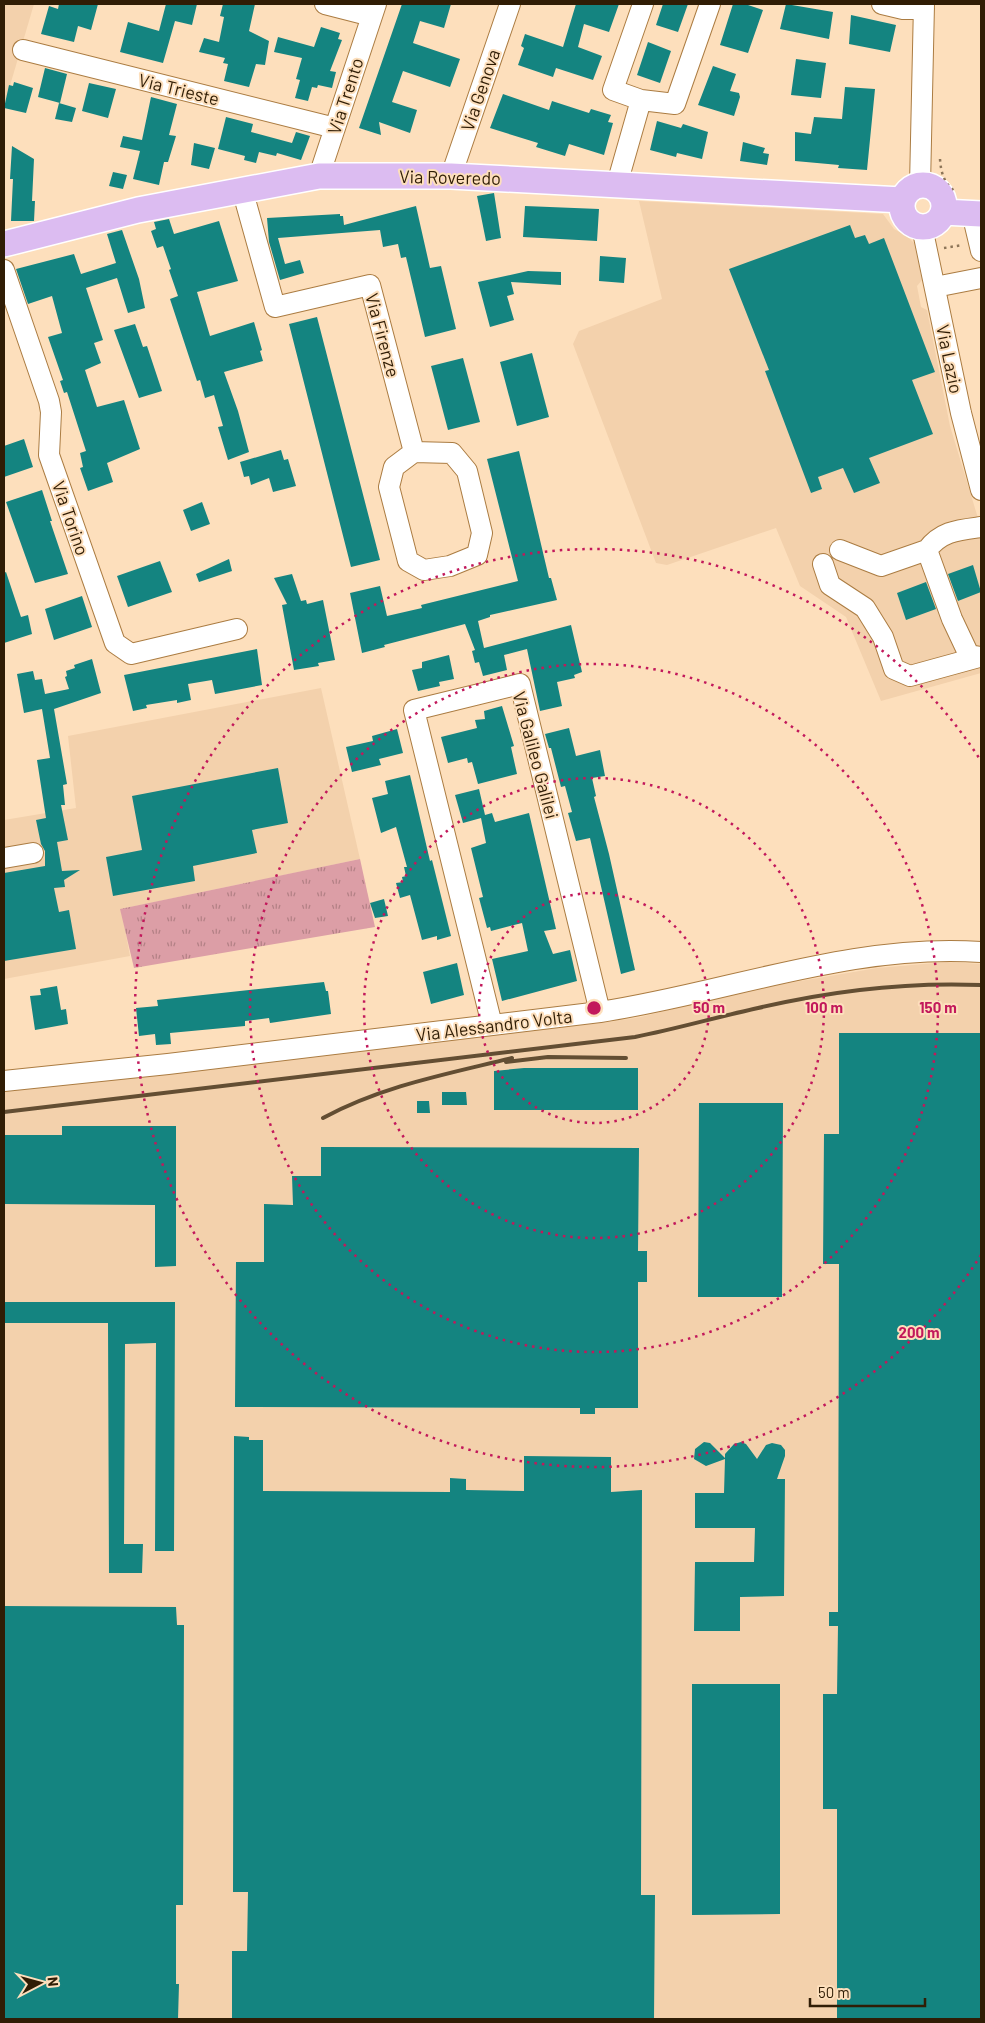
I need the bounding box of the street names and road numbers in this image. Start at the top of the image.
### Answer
street label: Via Genova [456,46,504,134]
street label: Via Trento [322,55,368,137]
street label: Via Trieste [136,68,222,110]
street label: Via Roveredo [399,165,501,189]
street label: Via Firenze [361,291,405,379]
street label: Via Lazio [932,323,968,395]
street label: Via Torino [48,478,94,558]
street label: Via Galileo Galilei [508,689,564,821]
street label: Via Alessandro Volta [415,1004,573,1046]

